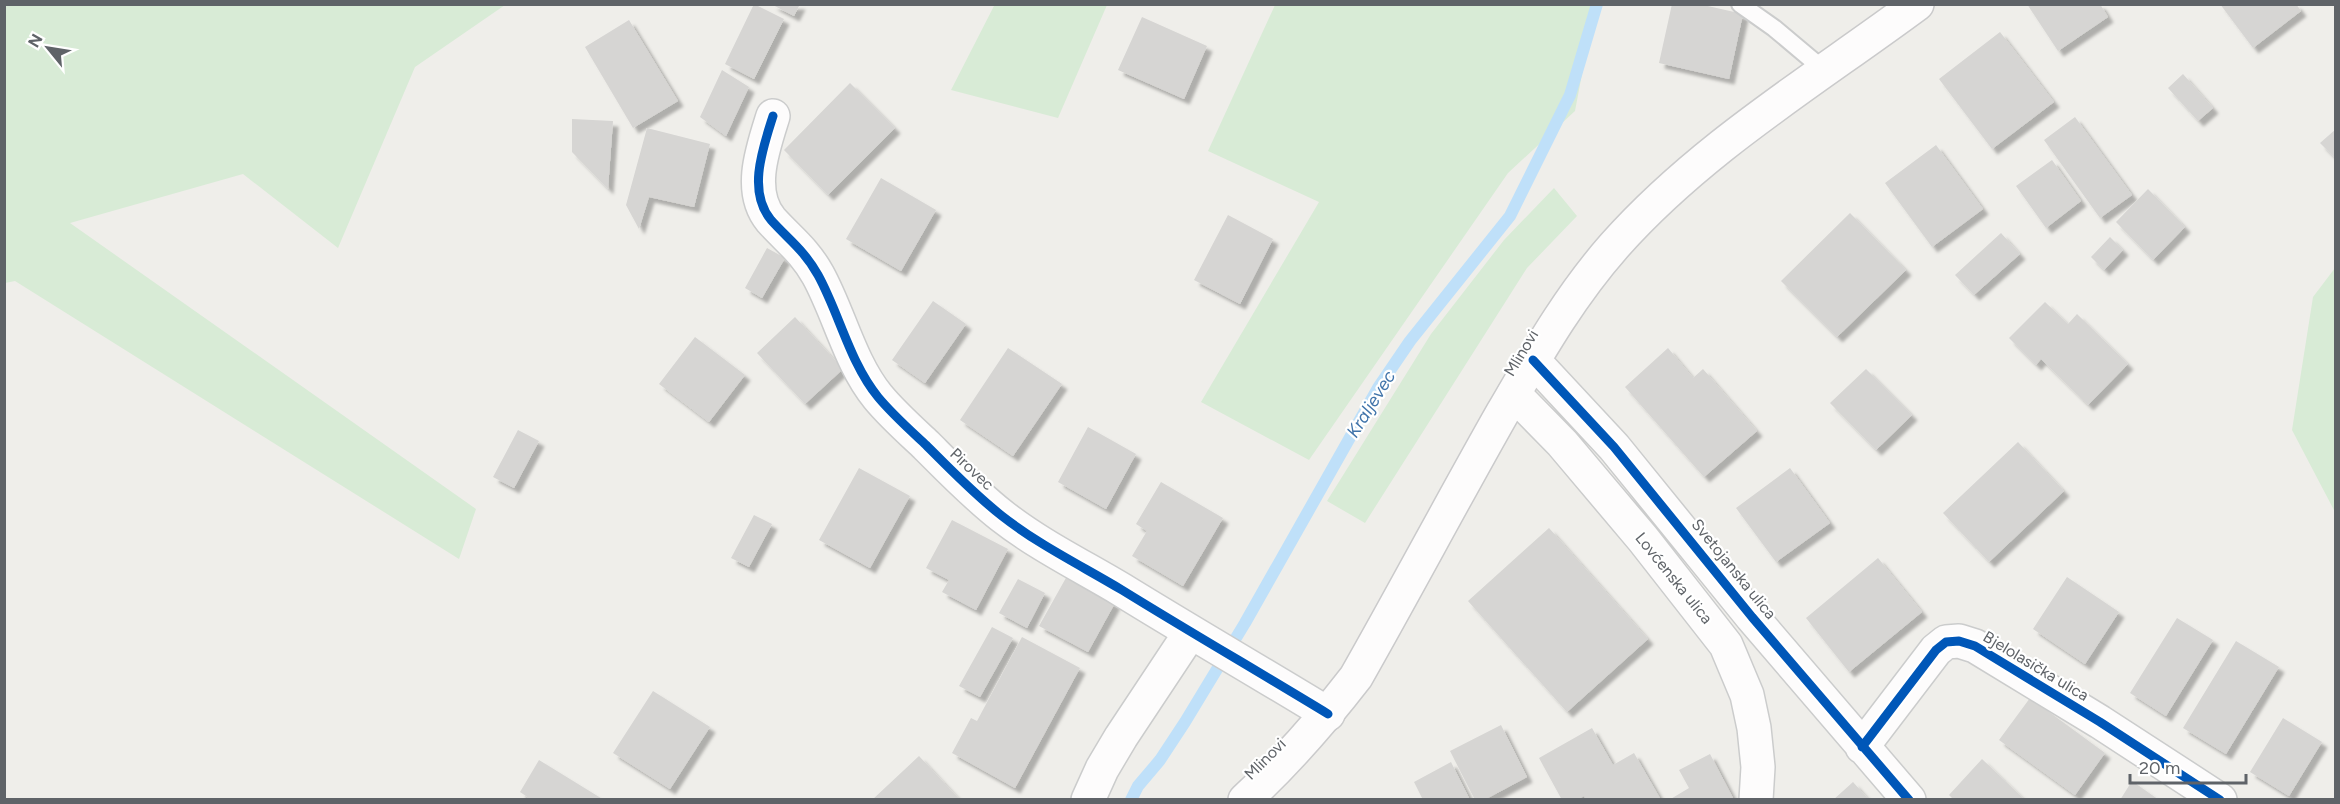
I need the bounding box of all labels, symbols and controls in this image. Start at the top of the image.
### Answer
north arrow [18,18,78,78]
text: N [24,31,47,51]
street label: Mlinovi [1500,326,1542,380]
water label: Kraljevec [1342,366,1400,442]
street label: Pirovec [946,444,998,494]
street label: Svetojanska ulica [1688,515,1780,623]
street label: Lovćenska ulica [1631,529,1717,627]
street label: Bjelolasička ulica [1980,627,2092,705]
street label: Mlinovi [1240,734,1290,784]
scale bar [2130,747,2246,785]
text: 20 m [2139,757,2180,779]

